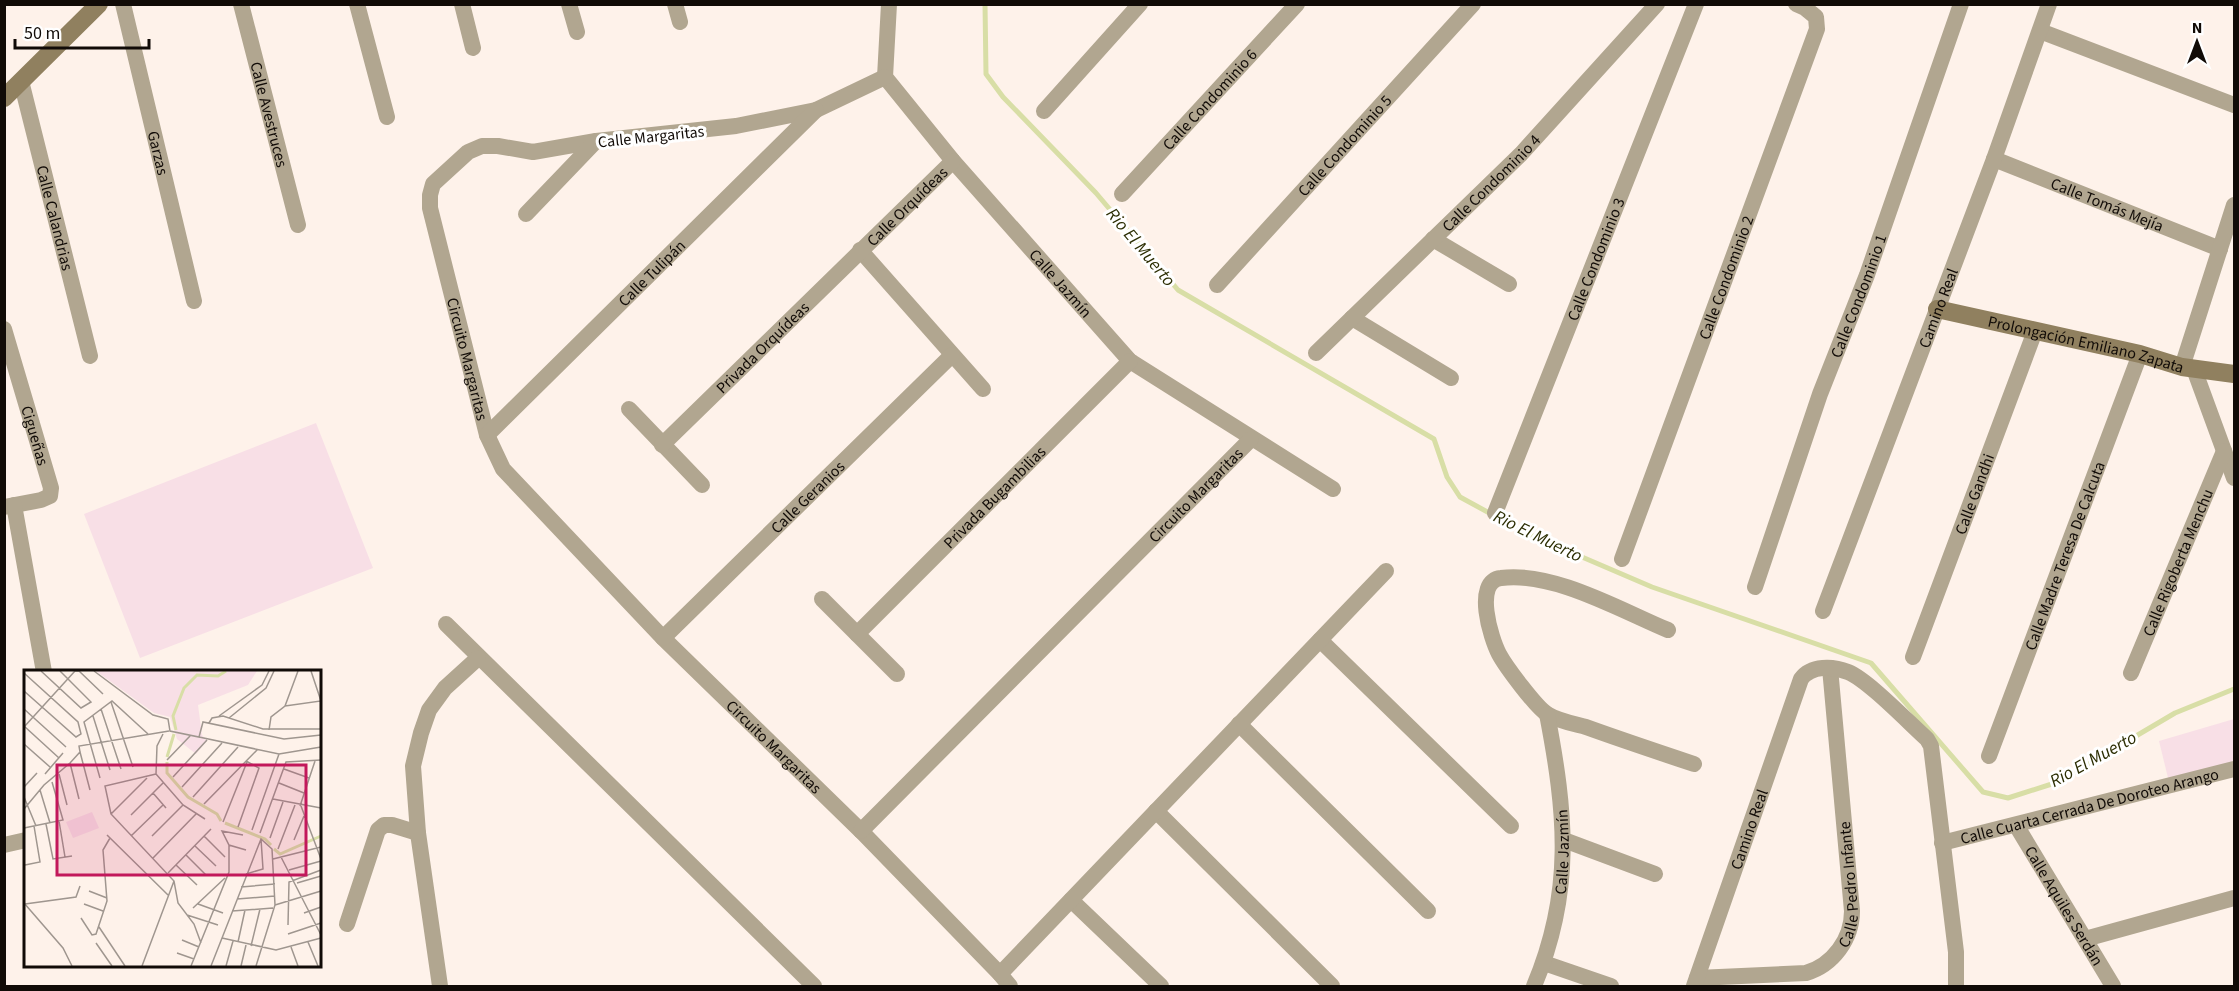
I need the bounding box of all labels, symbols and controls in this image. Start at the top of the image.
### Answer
scale bar [15,12,148,50]
north arrow [2167,12,2227,72]
text: N [2192,17,2202,39]
text: 50 m [24,21,60,46]
street label: Calle Condominio 6 [1158,44,1262,155]
street label: Calle Avestruces [244,60,293,170]
street label: Calle Condominio 5 [1293,90,1397,202]
street label: Calle Margaritas [597,120,706,154]
street label: Garzas [142,129,174,178]
street label: Calle Condominio 4 [1437,130,1546,237]
street label: Calle Orquídeas [862,162,953,252]
street label: Calle Calandrias [31,163,78,273]
street label: Calle Tomás Mejía [2047,173,2167,237]
street label: Calle Condominio 3 [1562,195,1630,324]
water label: Rio El Muerto [1100,203,1181,292]
street label: Calle Condominio 2 [1694,213,1759,343]
street label: Calle Condominio 1 [1825,231,1892,361]
street label: Calle Tulipán [613,235,691,312]
street label: Calle Jazmín [1024,244,1097,323]
street label: Camino Real [1913,265,1964,351]
street label: Circuito Margaritas [441,295,493,423]
street label: Privada Orquídeas [711,297,815,399]
street label: Prolongación Emiliano Zapata [1986,311,2187,379]
street label: Cigueñas [15,403,54,469]
street label: Privada Bugambilias [939,441,1051,554]
street label: Circuito Margaritas [1144,443,1248,548]
street label: Calle Gandhi [1950,451,2000,538]
street label: Calle Geranios [766,456,850,539]
street label: Calle Madre Teresa De Calcuta [2020,459,2111,653]
street label: Calle Rigoberta Menchu [2138,486,2219,640]
water label: Rio El Muerto [1489,504,1586,569]
inset map [24,670,321,967]
street label: Circuito Margaritas [721,695,826,799]
water label: Rio El Muerto [2045,725,2141,794]
street label: Calle Cuarta Cerrada De Doroteo Arango [1958,763,2221,850]
street label: Camino Real [1725,786,1774,873]
street label: Calle Jazmín [1550,809,1575,896]
street label: Calle Pedro Infante [1833,821,1864,952]
street label: Calle Aquiles Serdán [2019,842,2108,970]

